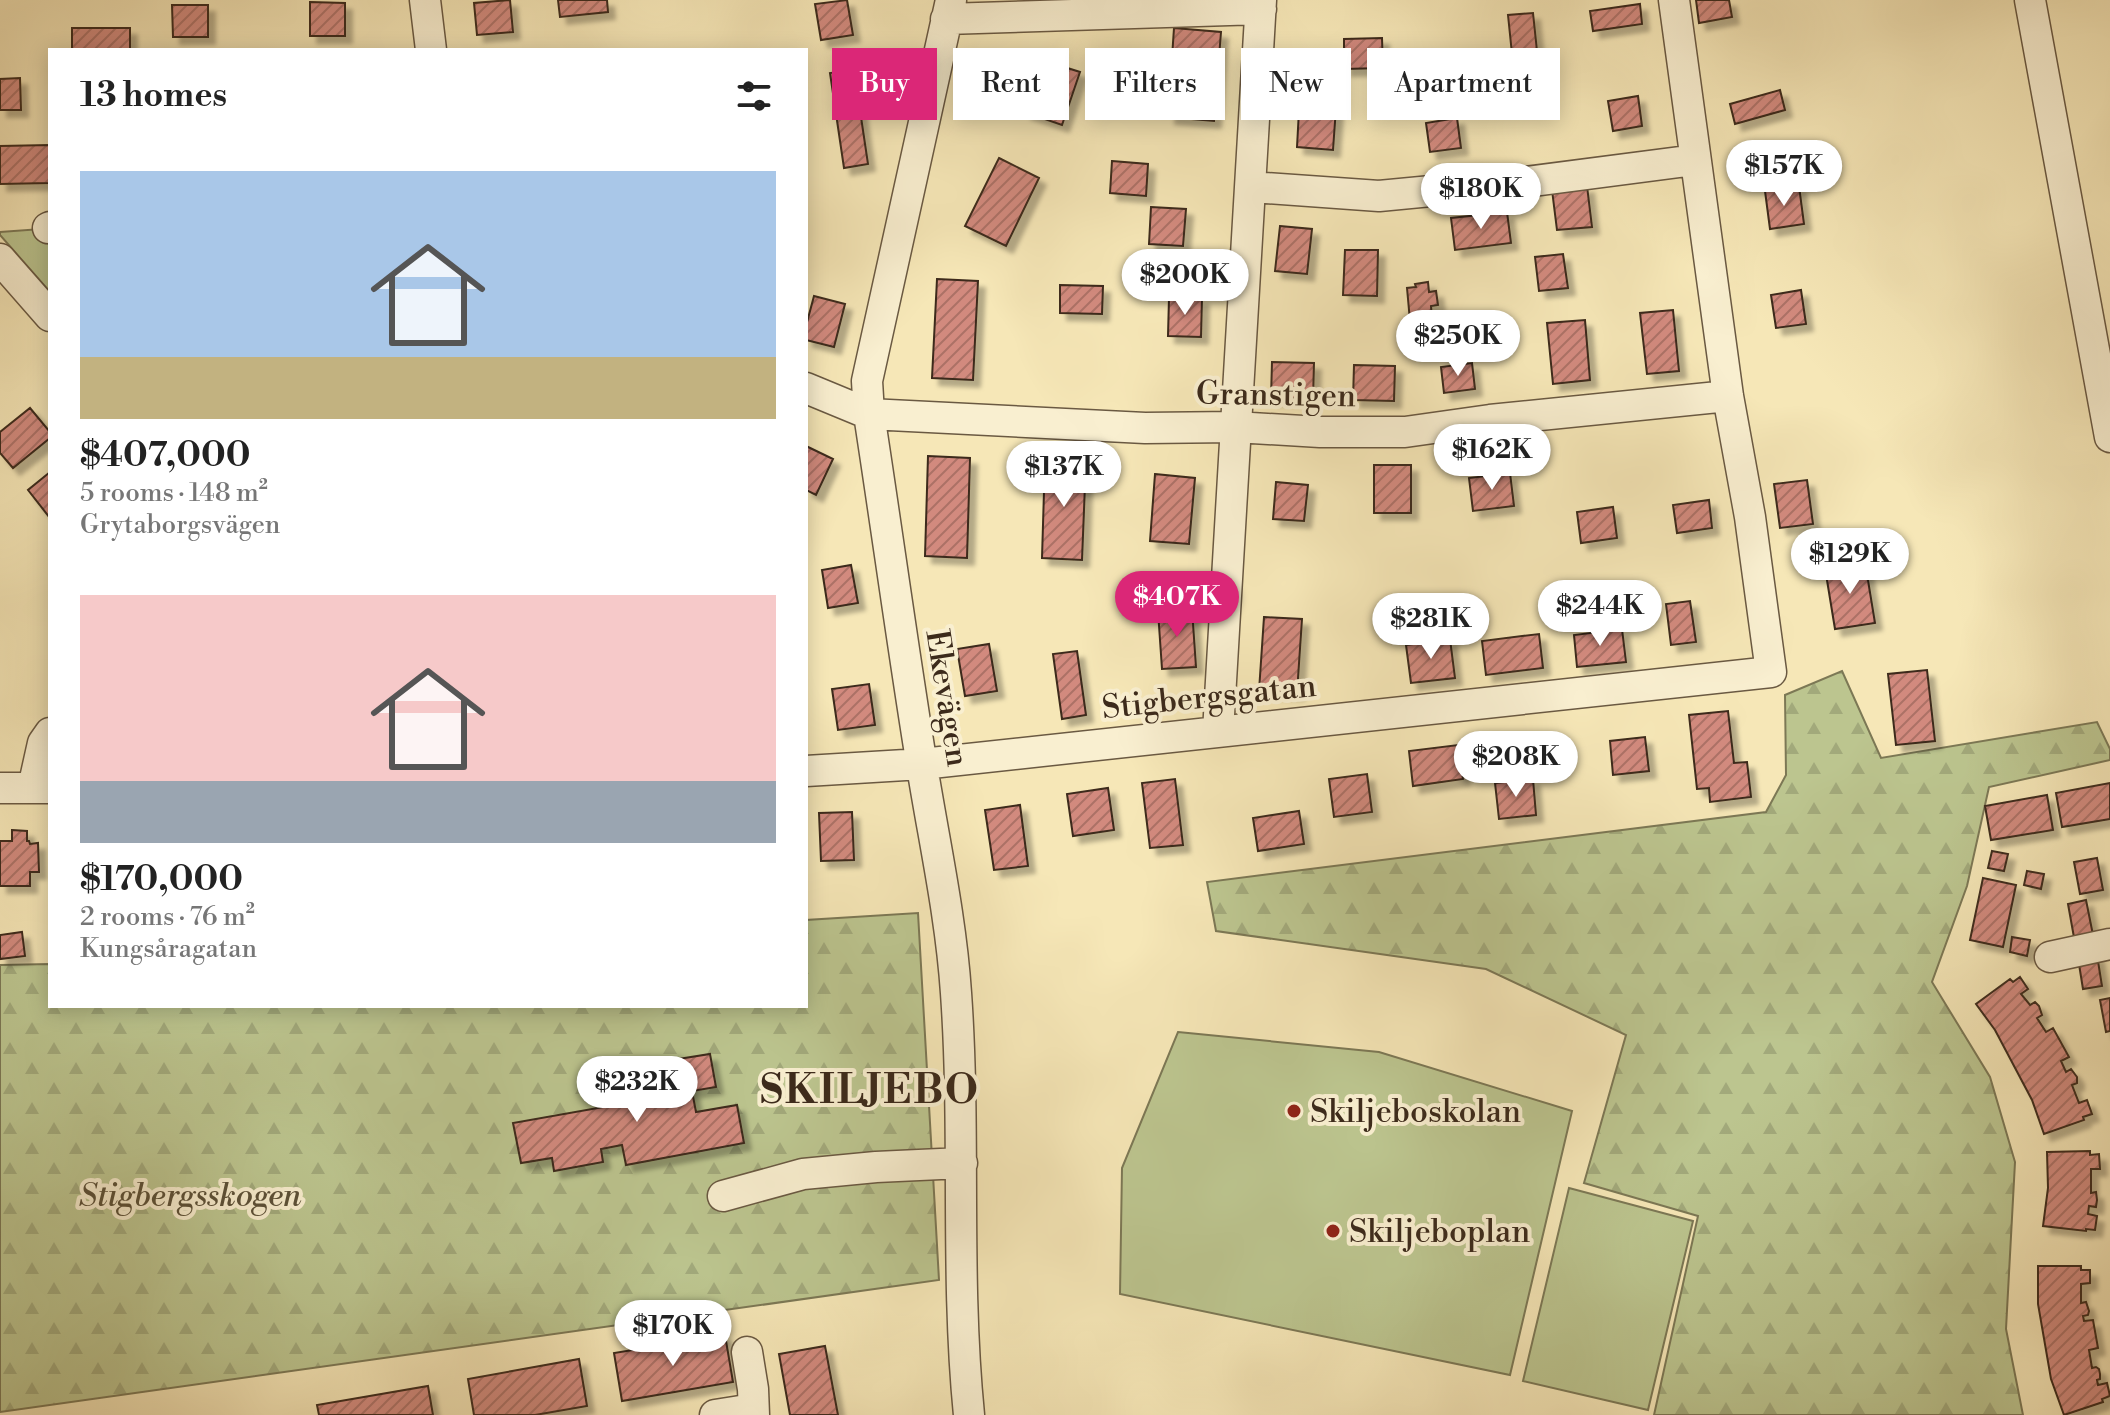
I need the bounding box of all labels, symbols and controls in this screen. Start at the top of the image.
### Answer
chip: Buy [832,48,937,120]
chip: Rent [953,48,1069,120]
chip: Filters [1085,48,1225,120]
chip: New [1241,48,1351,120]
chip: Apartment [1367,48,1560,120]
icon: filters [732,74,776,118]
text: 13 homes [80,75,227,117]
pin: $157K [1728,140,1840,208]
text: $157K [1744,150,1824,182]
pin: $180K [1425,163,1537,231]
text: $180K [1439,173,1523,205]
icon: home [356,223,500,367]
pin: $200K [1129,249,1241,317]
text: $200K [1140,259,1230,291]
pin: $250K [1402,310,1514,378]
text: $250K [1414,320,1502,352]
street label: Granstigen [1196,374,1356,416]
pin: $162K [1436,424,1548,492]
text: $162K [1452,434,1532,466]
text: $407,000 [80,435,250,477]
pin: $137K [1008,441,1120,509]
text: $137K [1024,451,1104,483]
text: 5 rooms · 148 m² [80,477,268,509]
text: Grytaborgsvägen [80,509,280,541]
pin: $129K [1794,528,1906,596]
text: $129K [1809,538,1891,570]
pin: $407K [1121,571,1233,639]
pin: $244K [1544,580,1656,648]
text: $407K [1133,581,1221,613]
text: $244K [1556,590,1644,622]
pin: $281K [1375,593,1487,661]
text: $281K [1390,603,1472,635]
street label: Ekevägen [916,627,978,769]
icon: home [356,647,500,791]
street label: Stigbergsgatan [1100,666,1318,728]
pin: $208K [1460,731,1572,799]
text: $208K [1472,741,1560,773]
text: $170,000 [80,859,243,901]
text: 2 rooms · 76 m² [80,901,255,933]
text: Kungsåragatan [80,933,257,965]
pin: $232K [581,1056,693,1124]
text: $232K [595,1066,679,1098]
district label: SKILJEBO [760,1066,980,1116]
place label: Skiljeboskolan [1310,1092,1521,1132]
marker: Skiljeboskolan [1285,1102,1303,1120]
park label: Stigbergsskogen [79,1176,302,1216]
place label: Skiljeboplan [1349,1212,1530,1252]
marker: Skiljeboplan [1324,1222,1342,1240]
pin: $170K [617,1300,729,1368]
text: $170K [633,1310,713,1342]

